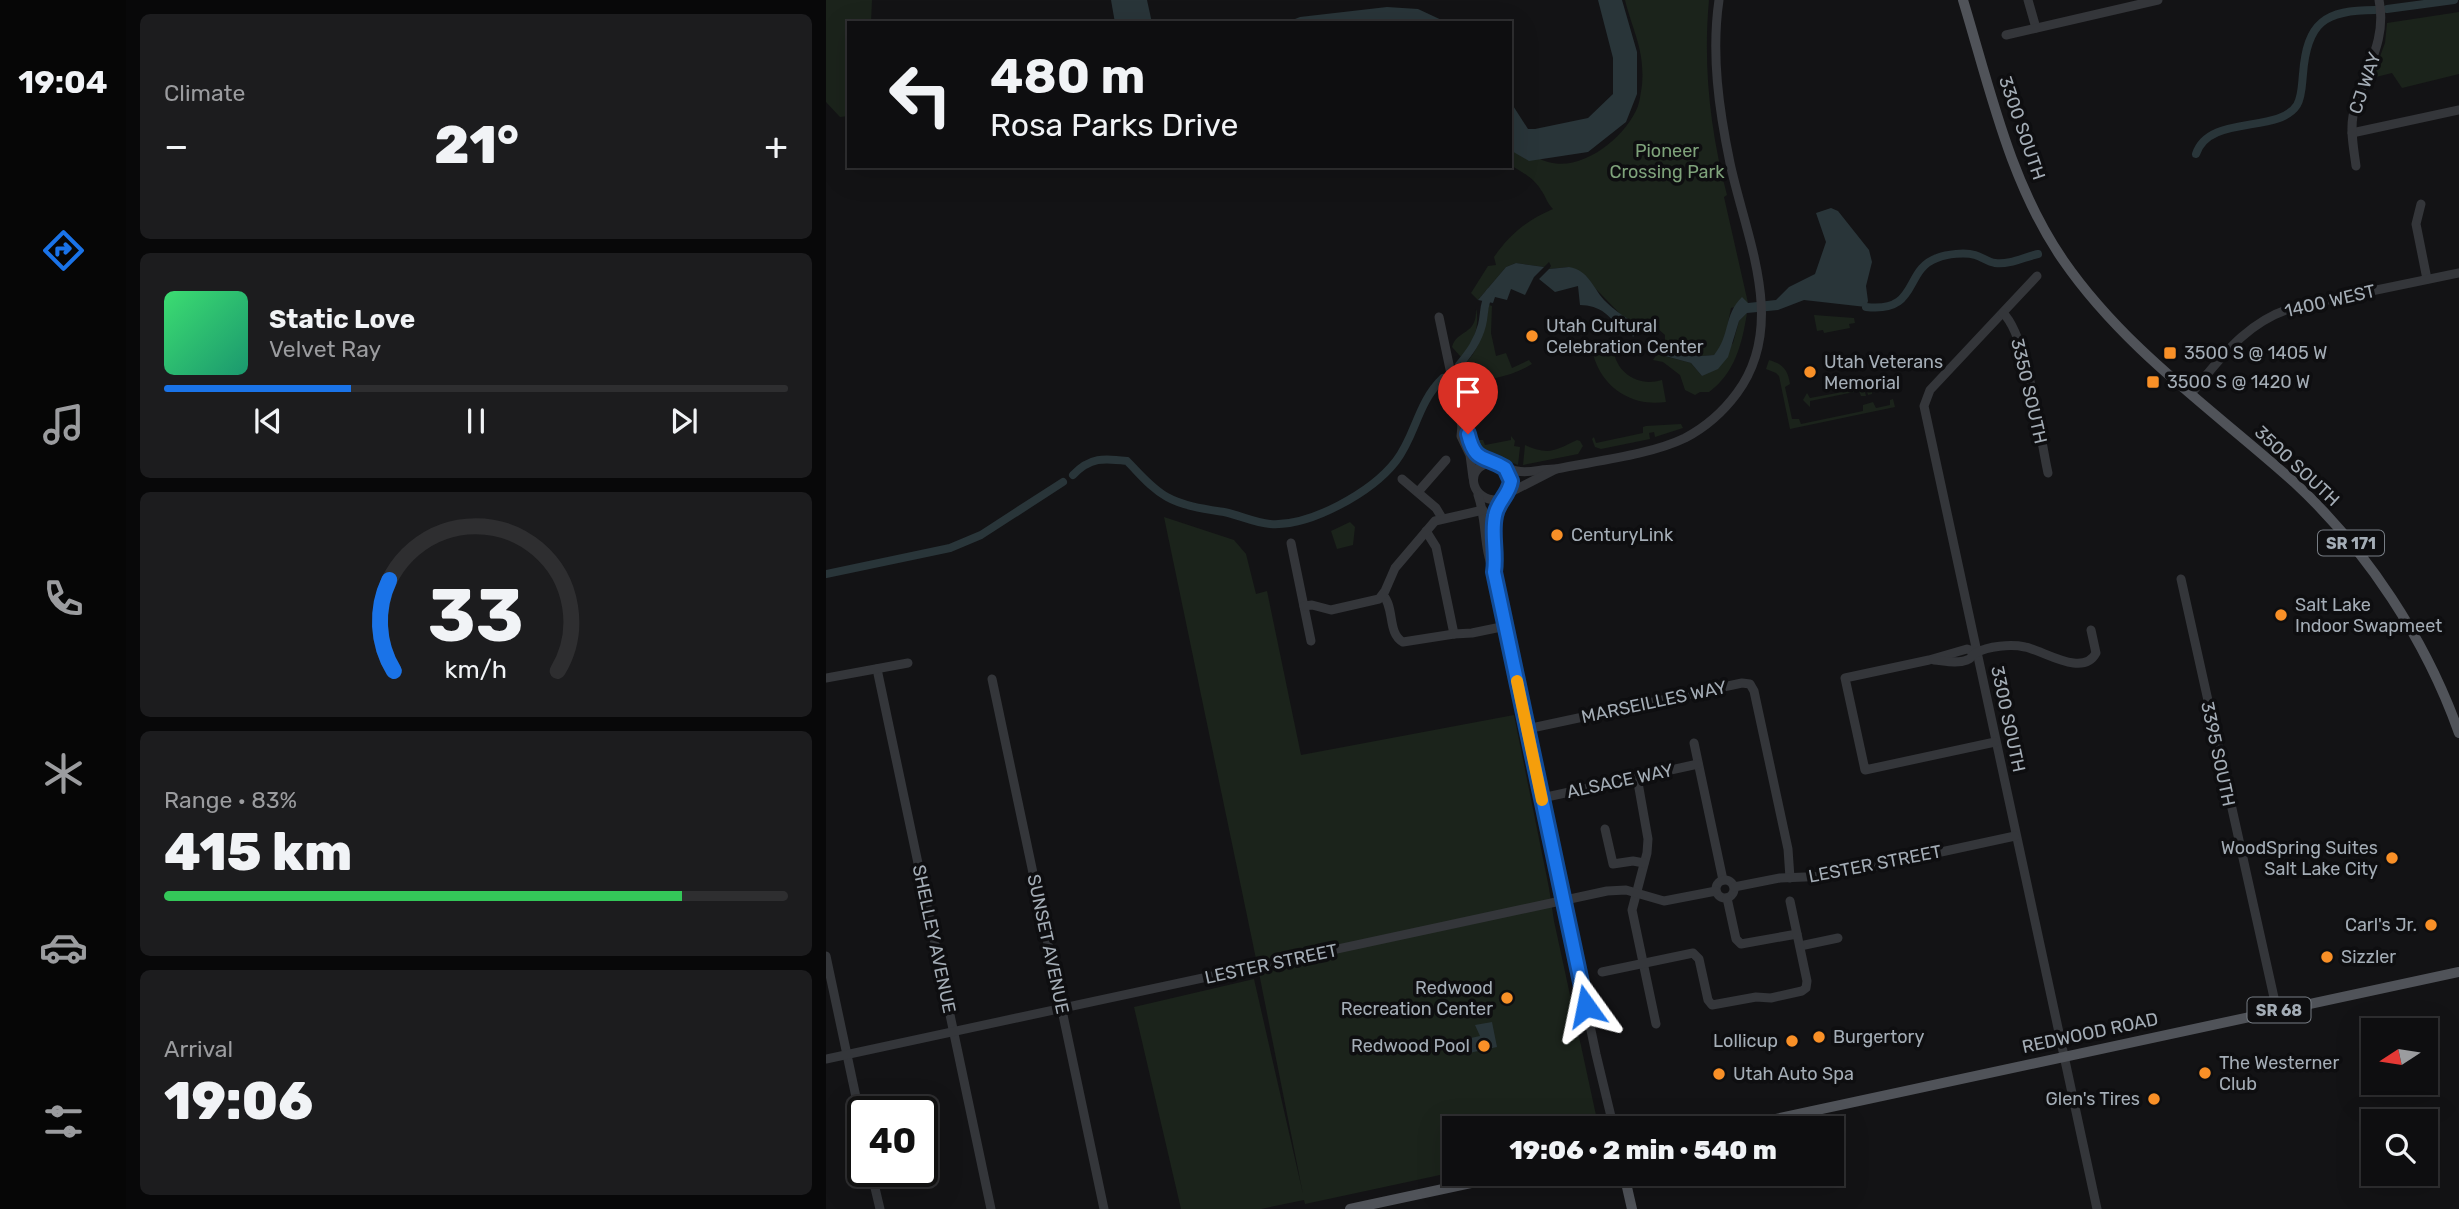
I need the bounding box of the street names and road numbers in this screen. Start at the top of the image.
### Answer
street label: CJ WAY [2344,49,2386,117]
street label: 3300 SOUTH [1994,73,2050,183]
street label: 1400 WEST [2282,280,2378,322]
street label: 3350 SOUTH [2006,336,2052,446]
street label: 3500 SOUTH [2250,421,2344,511]
road number: SR 171 [2318,530,2384,556]
street label: 3300 SOUTH [1986,664,2030,774]
street label: MARSEILLES WAY [1579,676,1729,728]
street label: 3395 SOUTH [2196,700,2240,808]
street label: ALSACE WAY [1565,759,1676,803]
street label: LESTER STREET [1807,840,1943,888]
street label: SHELLEY AVENUE [908,863,960,1015]
street label: SUNSET AVENUE [1022,872,1074,1016]
street label: LESTER STREET [1203,939,1339,989]
road number: SR 68 [2248,998,2310,1022]
street label: REDWOOD ROAD [2020,1008,2160,1058]

